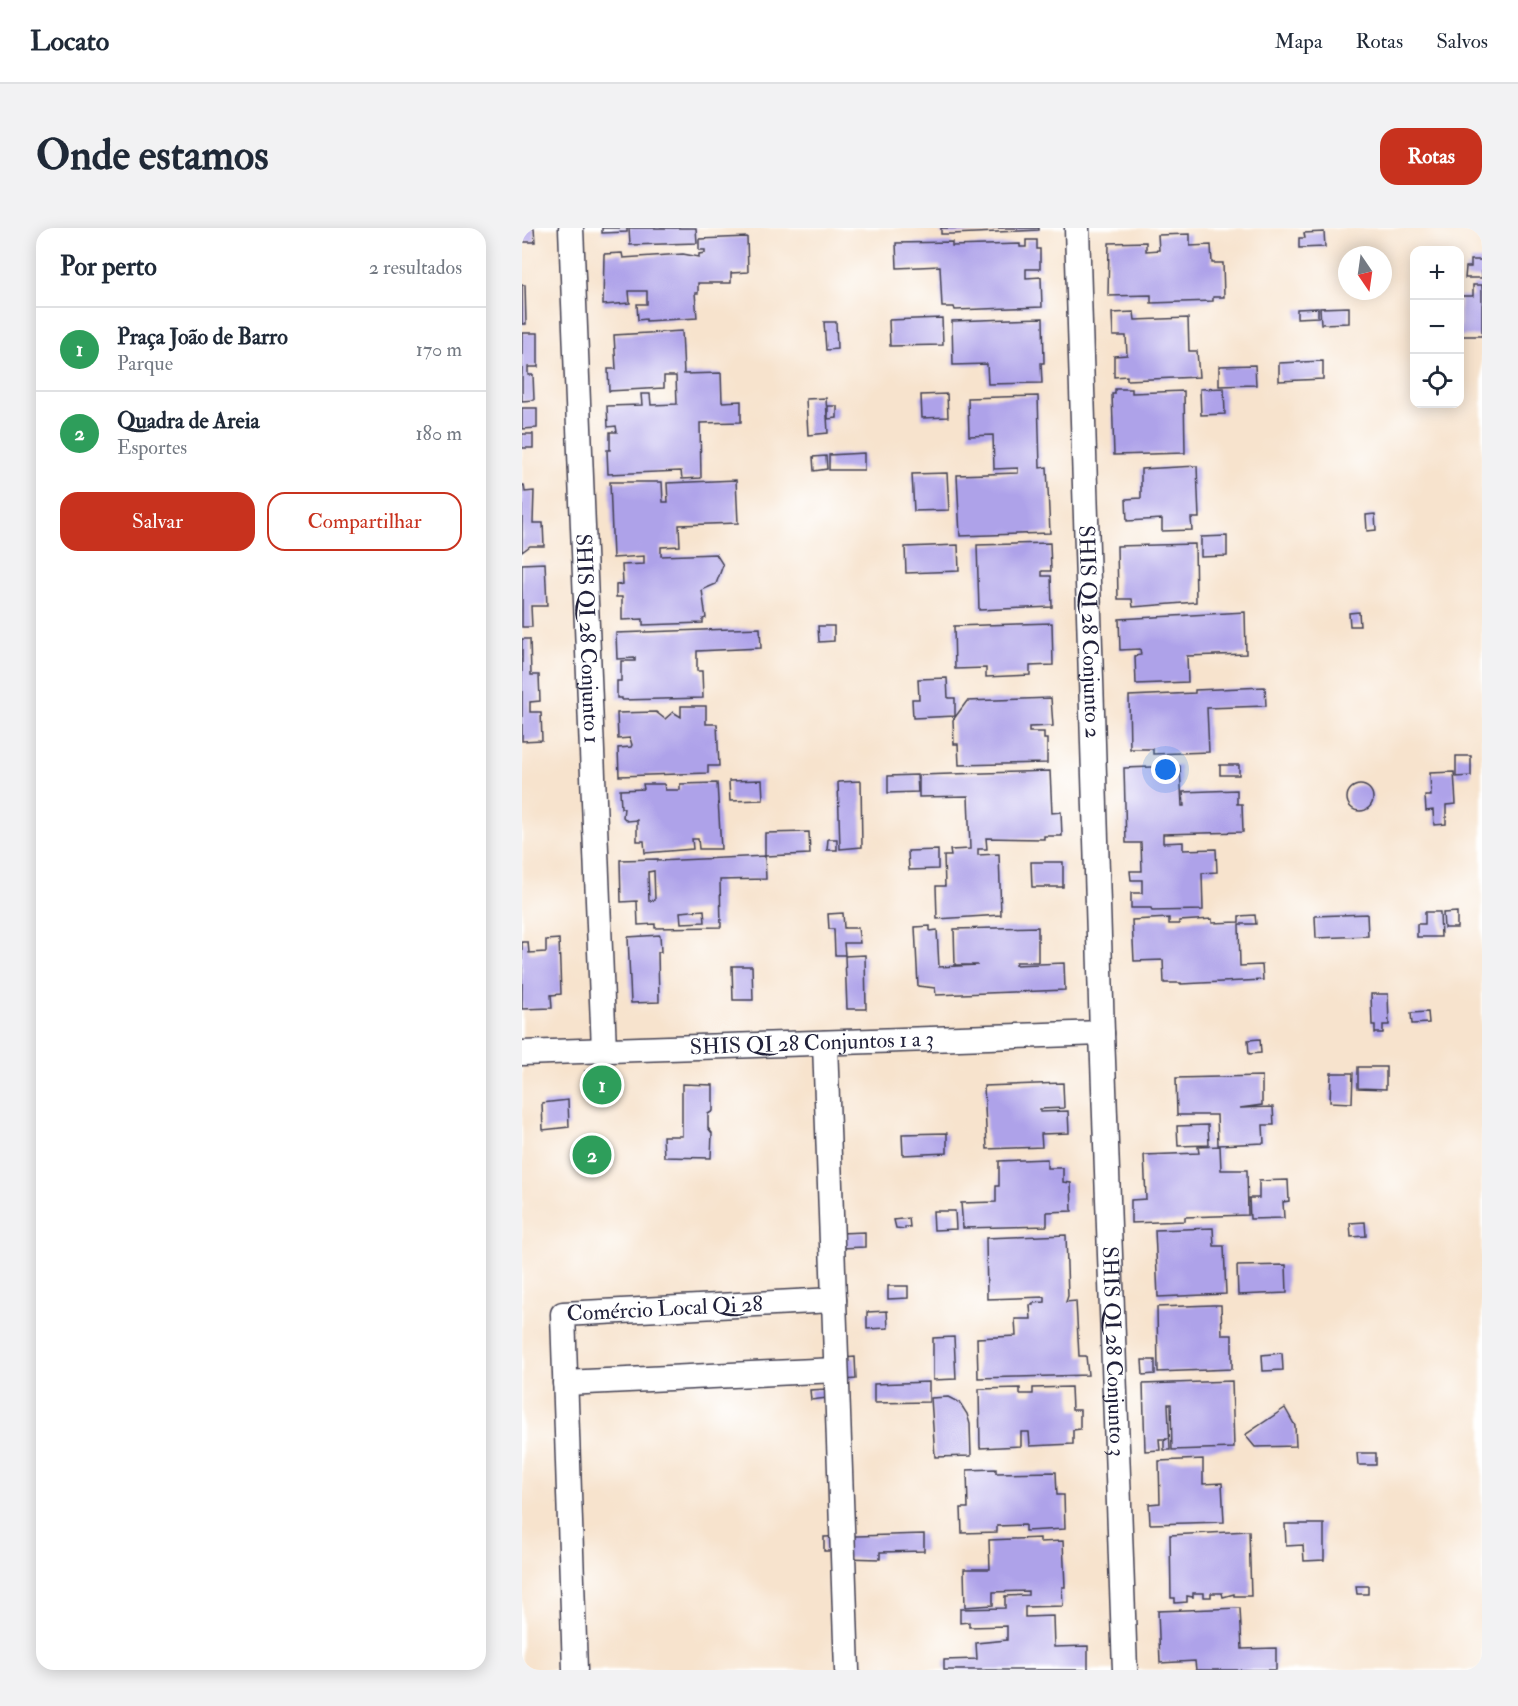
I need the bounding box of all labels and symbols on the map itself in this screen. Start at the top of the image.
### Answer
north arrow [1338,246,1392,300]
street label: SHIS QI 28 Conjunto 2 [1072,525,1107,739]
street label: SHIS QI 28 Conjunto 1 [569,533,606,744]
your location [1151,755,1180,784]
street label: SHIS QI 28 Conjuntos 1 a 3 [689,1025,934,1061]
pin: 1 [582,1062,622,1108]
pin: 2 [572,1132,612,1178]
street label: SHIS QI 28 Conjunto 3 [1096,1246,1131,1457]
street label: Comércio Local Qi 28 [566,1290,763,1328]

